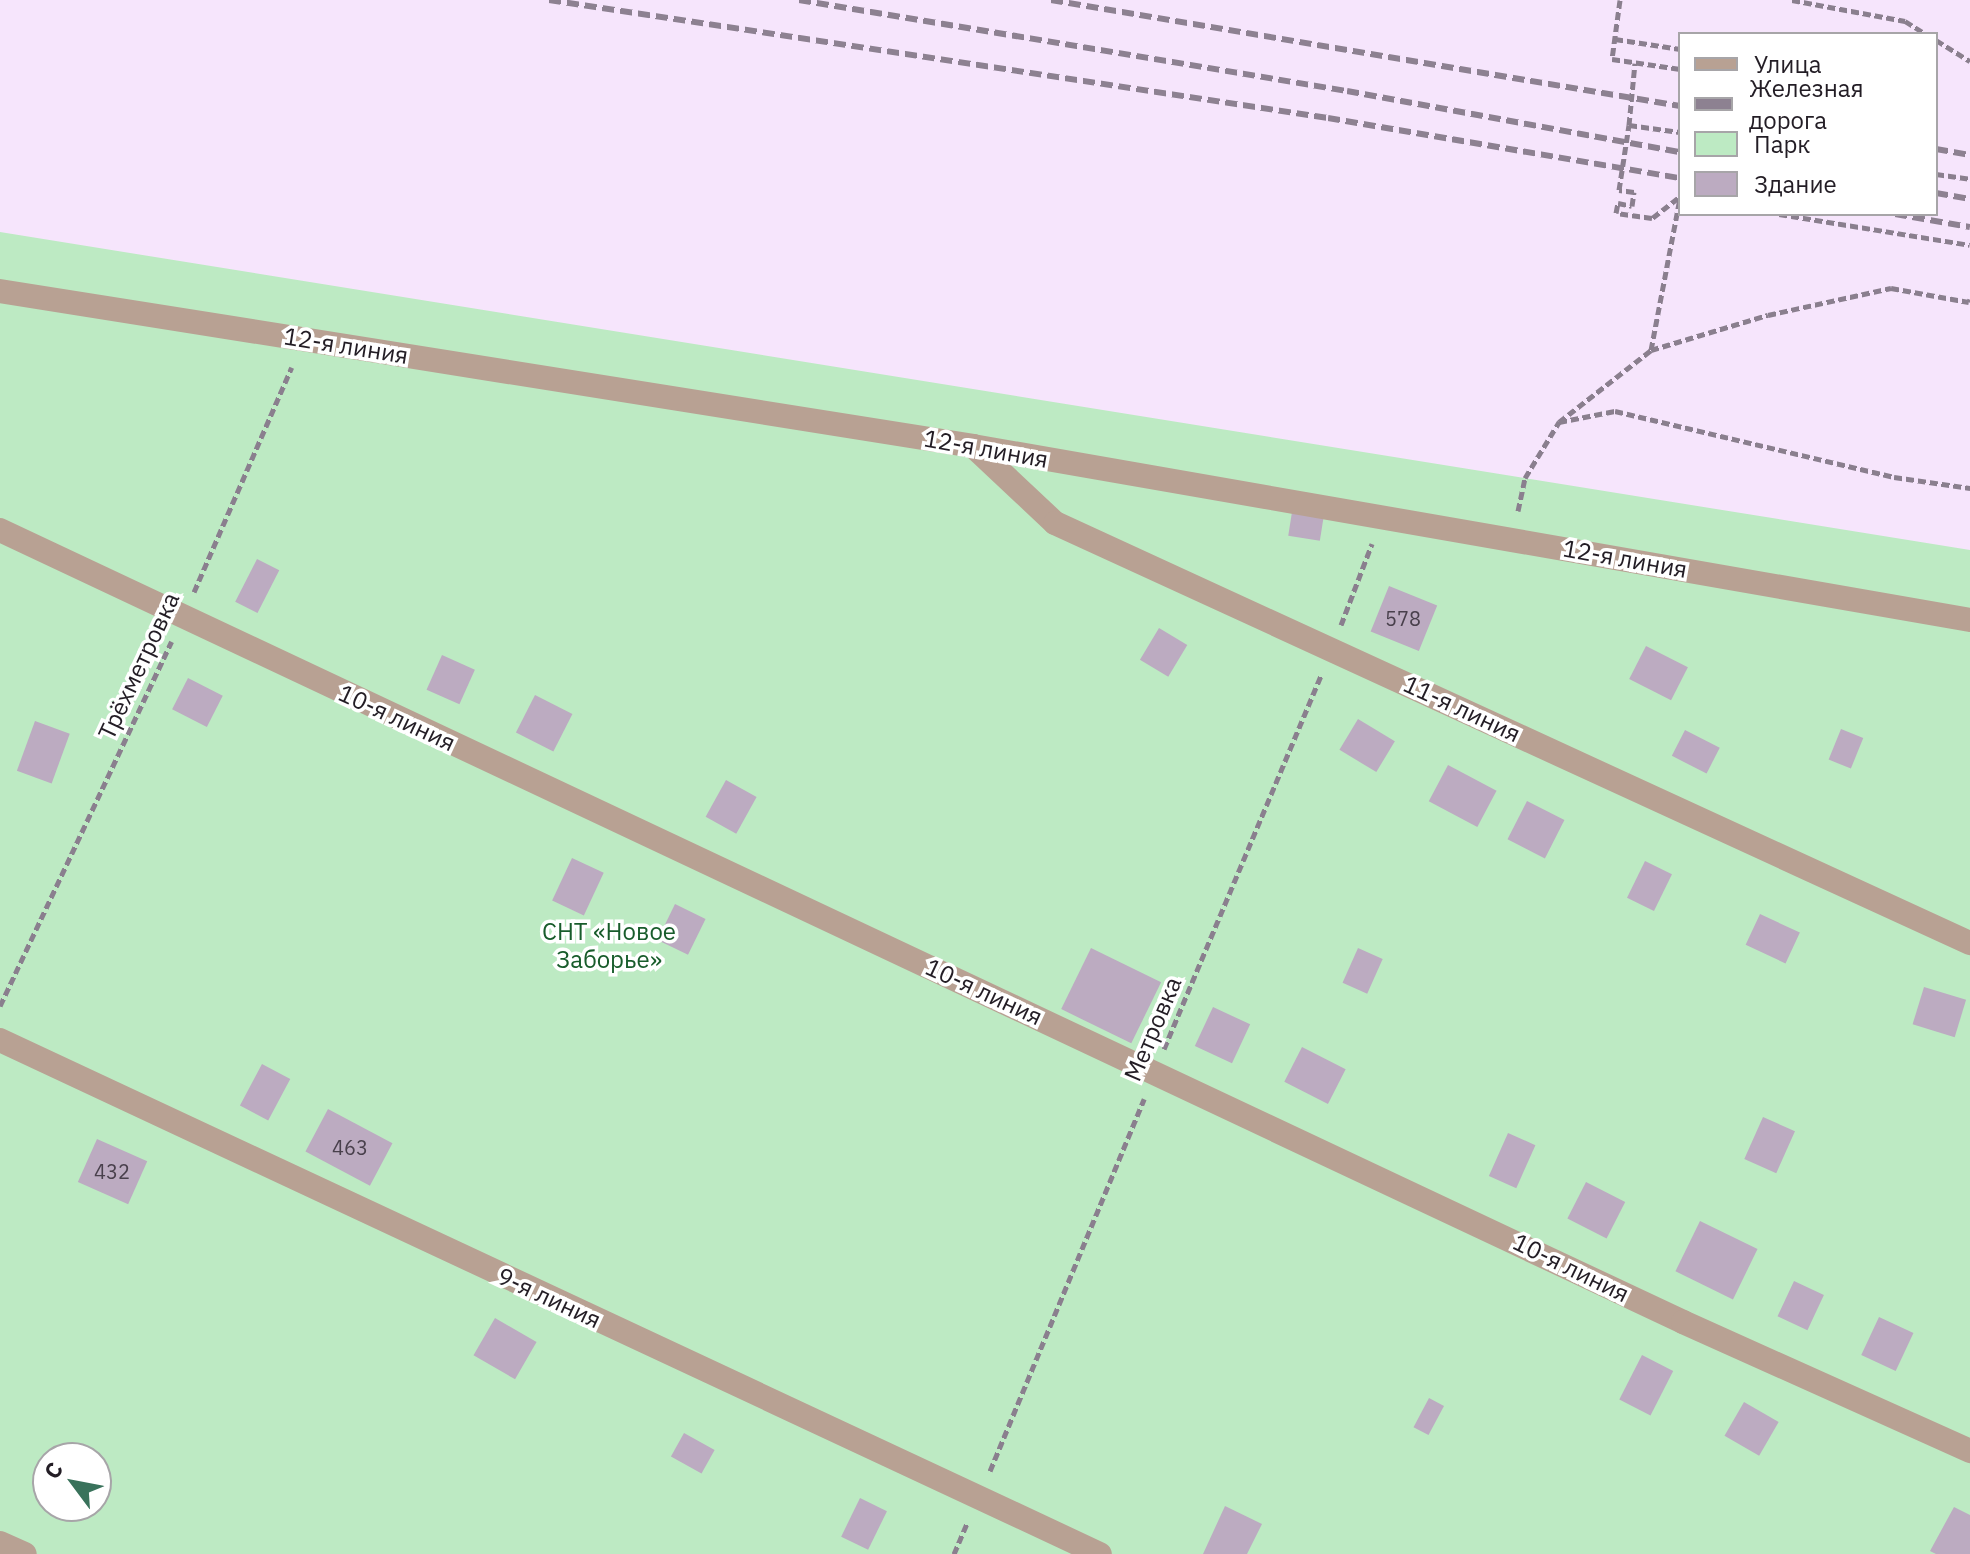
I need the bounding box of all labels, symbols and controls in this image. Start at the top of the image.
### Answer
legend [1678,32,1938,216]
text: Улица [1754,48,1822,80]
text: Железная дорога [1749,72,1864,136]
text: Парк [1754,128,1811,160]
text: Здание [1754,168,1837,200]
street label: 12-я линия [282,322,410,370]
street label: 12-я линия [922,424,1050,474]
street label: 12-я линия [1561,534,1689,584]
street label: Трёхметровка [92,588,186,744]
house number: 578 [1385,606,1421,630]
street label: 11-я линия [1399,669,1525,749]
street label: 10-я линия [334,678,460,758]
park label: СНТ «Новое Заборье» [542,918,676,974]
street label: 10-я линия [921,952,1047,1032]
street label: Метровка [1118,973,1188,1085]
house number: 463 [332,1135,368,1159]
house number: 432 [94,1159,130,1183]
street label: 10-я линия [1508,1228,1634,1308]
street label: 9-я линия [493,1261,605,1335]
north arrow [32,1442,112,1522]
text: С [37,1456,69,1484]

